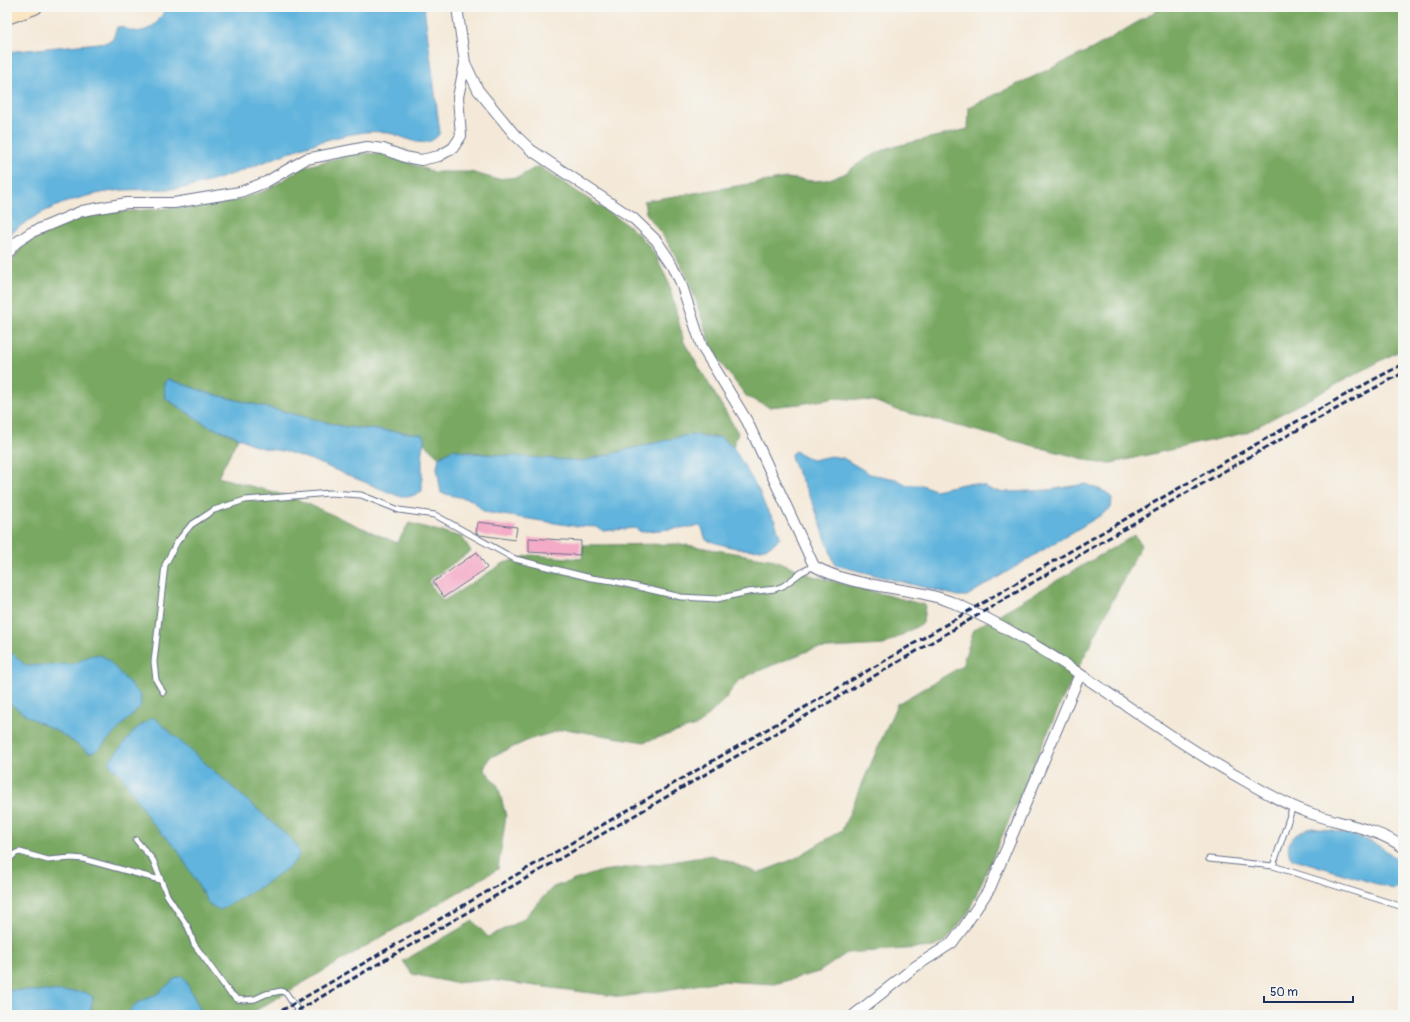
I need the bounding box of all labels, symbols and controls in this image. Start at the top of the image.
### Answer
scale bar [1264,978,1353,1004]
text: 50 m [1270,985,1298,1000]

